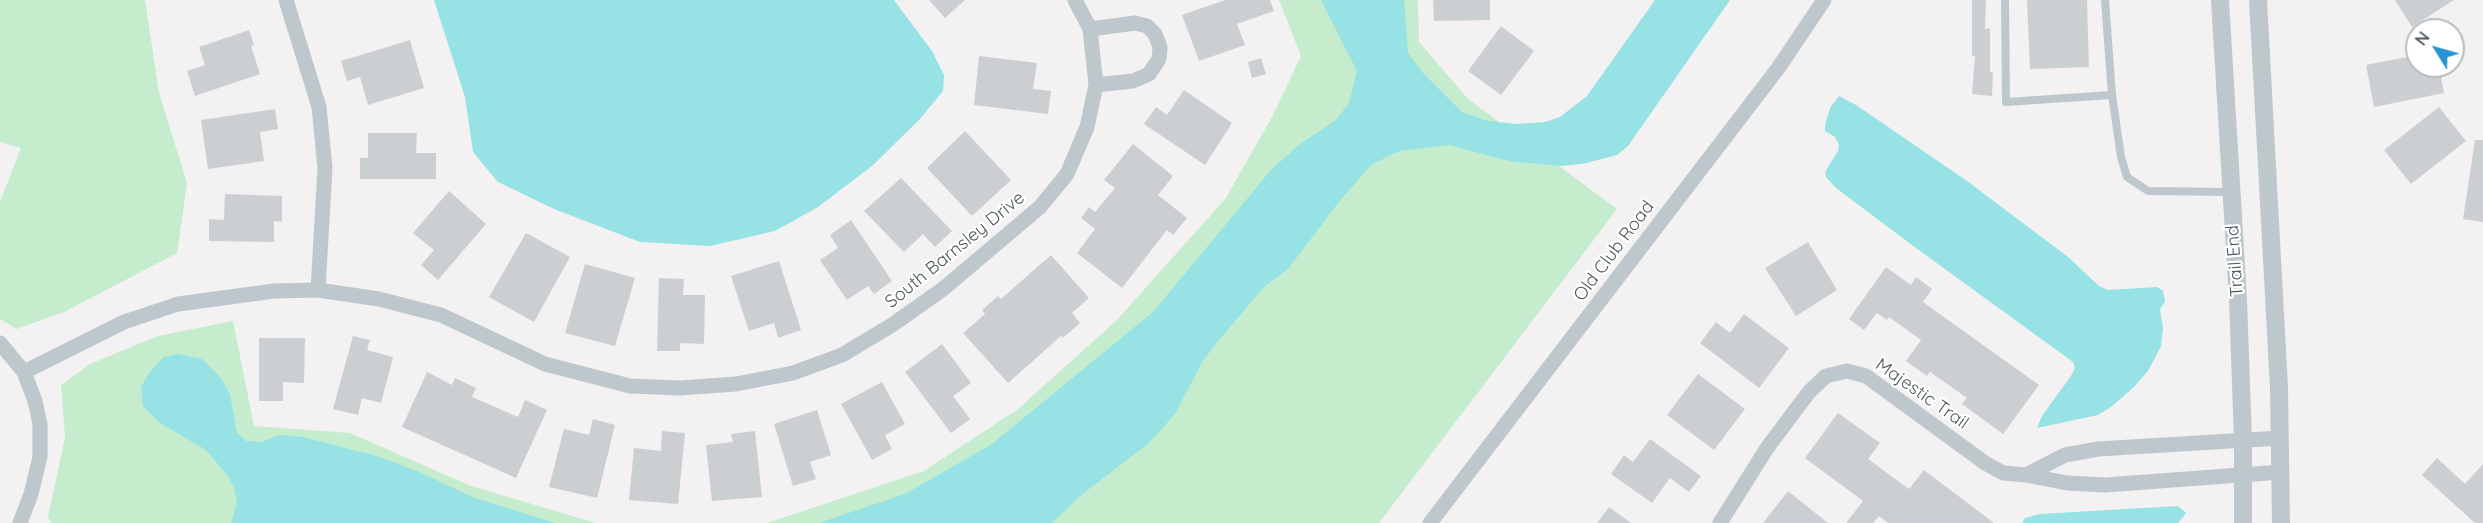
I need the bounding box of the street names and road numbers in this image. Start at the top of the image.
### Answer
street label: South Barnsley Drive [881,187,1029,313]
street label: Old Club Road [1569,197,1659,305]
street label: Trail End [2222,224,2248,298]
street label: Majestic Trail [1871,354,1973,434]

